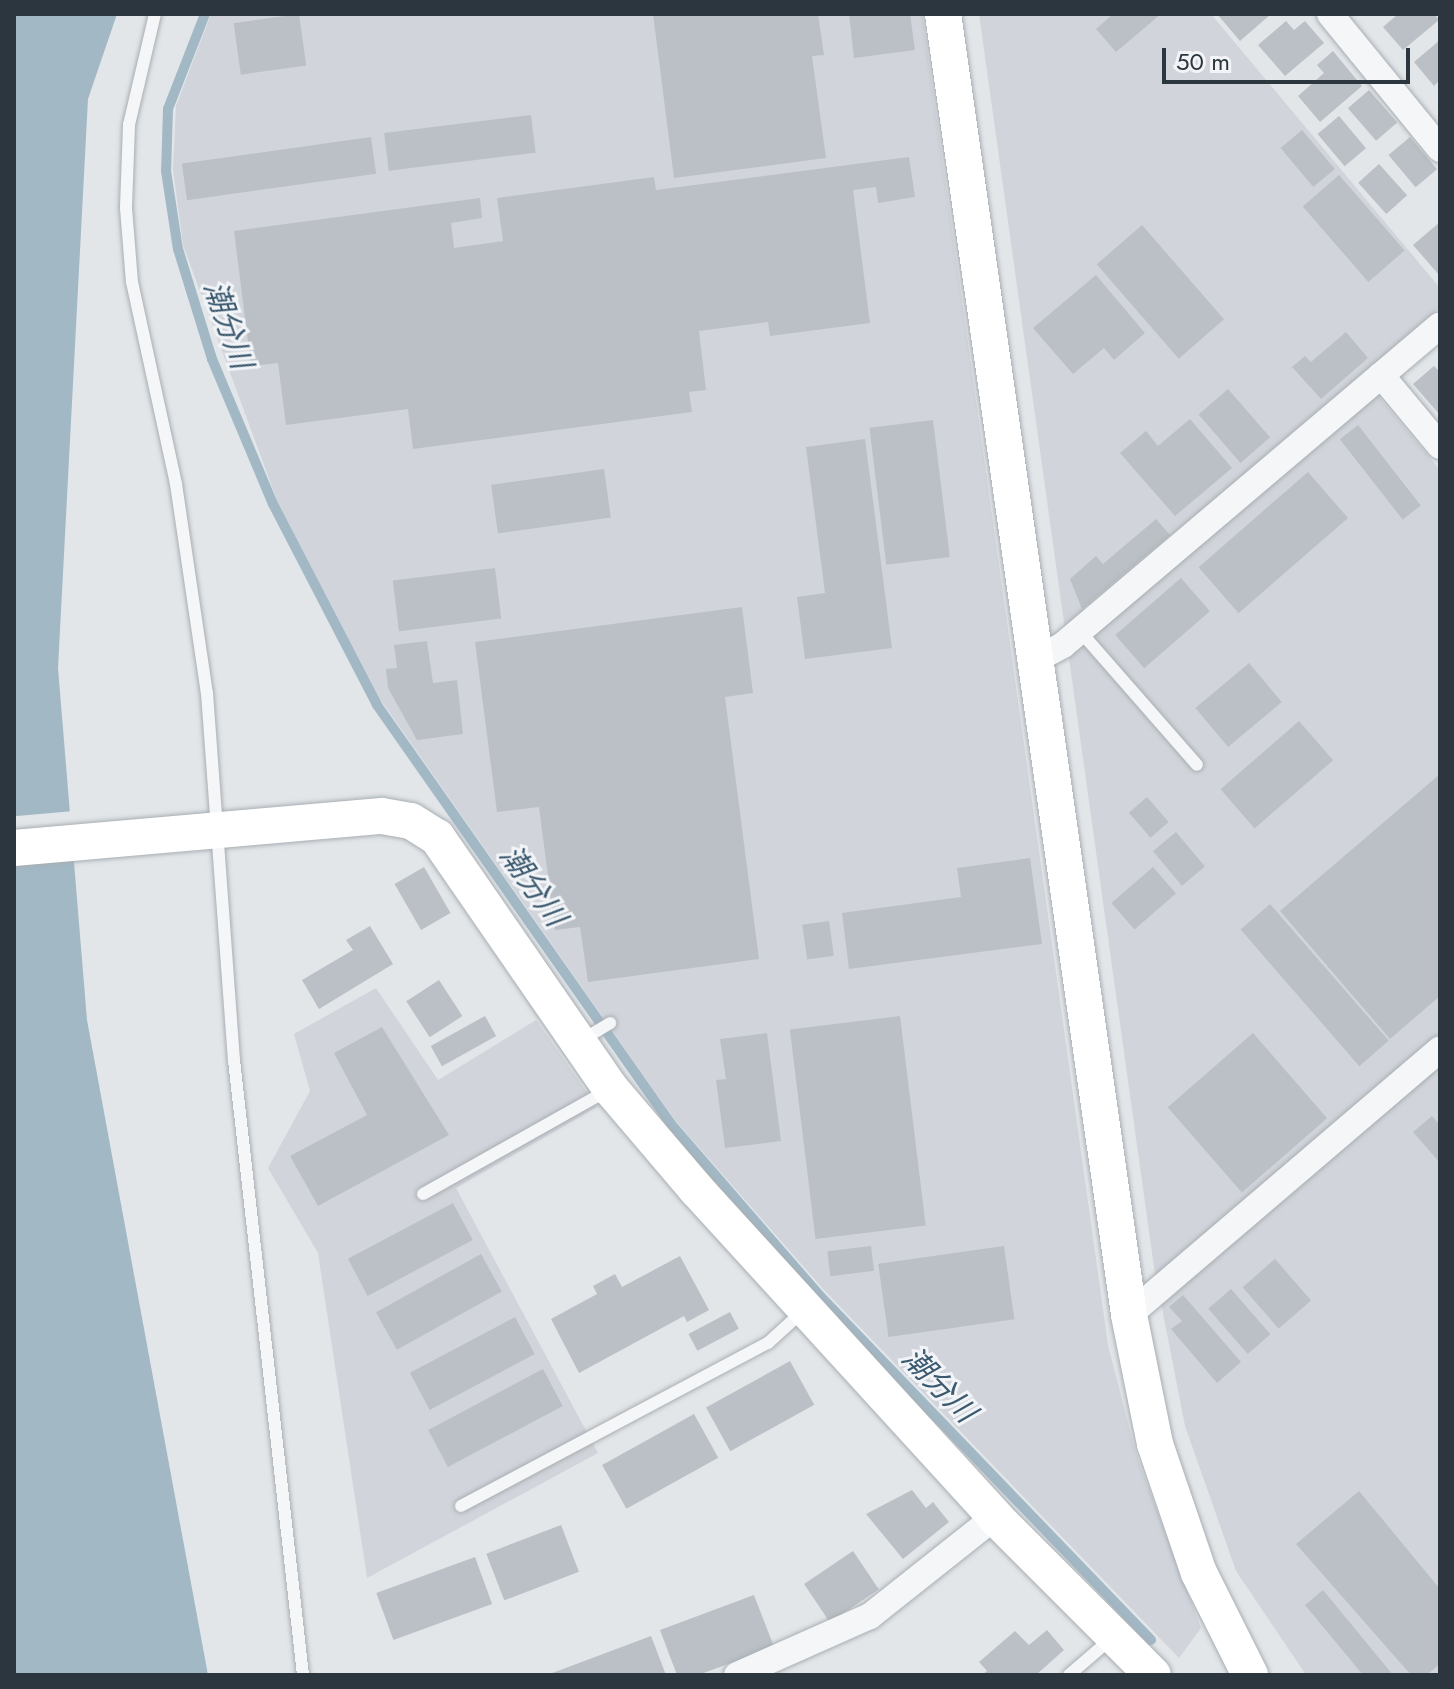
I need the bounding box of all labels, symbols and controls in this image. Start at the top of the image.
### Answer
scale bar [1166,32,1414,82]
text: 50 m [1176,44,1230,79]
water label: 潮分川 [196,277,260,373]
water label: 潮分川 [492,839,574,933]
water label: 潮分川 [895,1340,983,1430]

